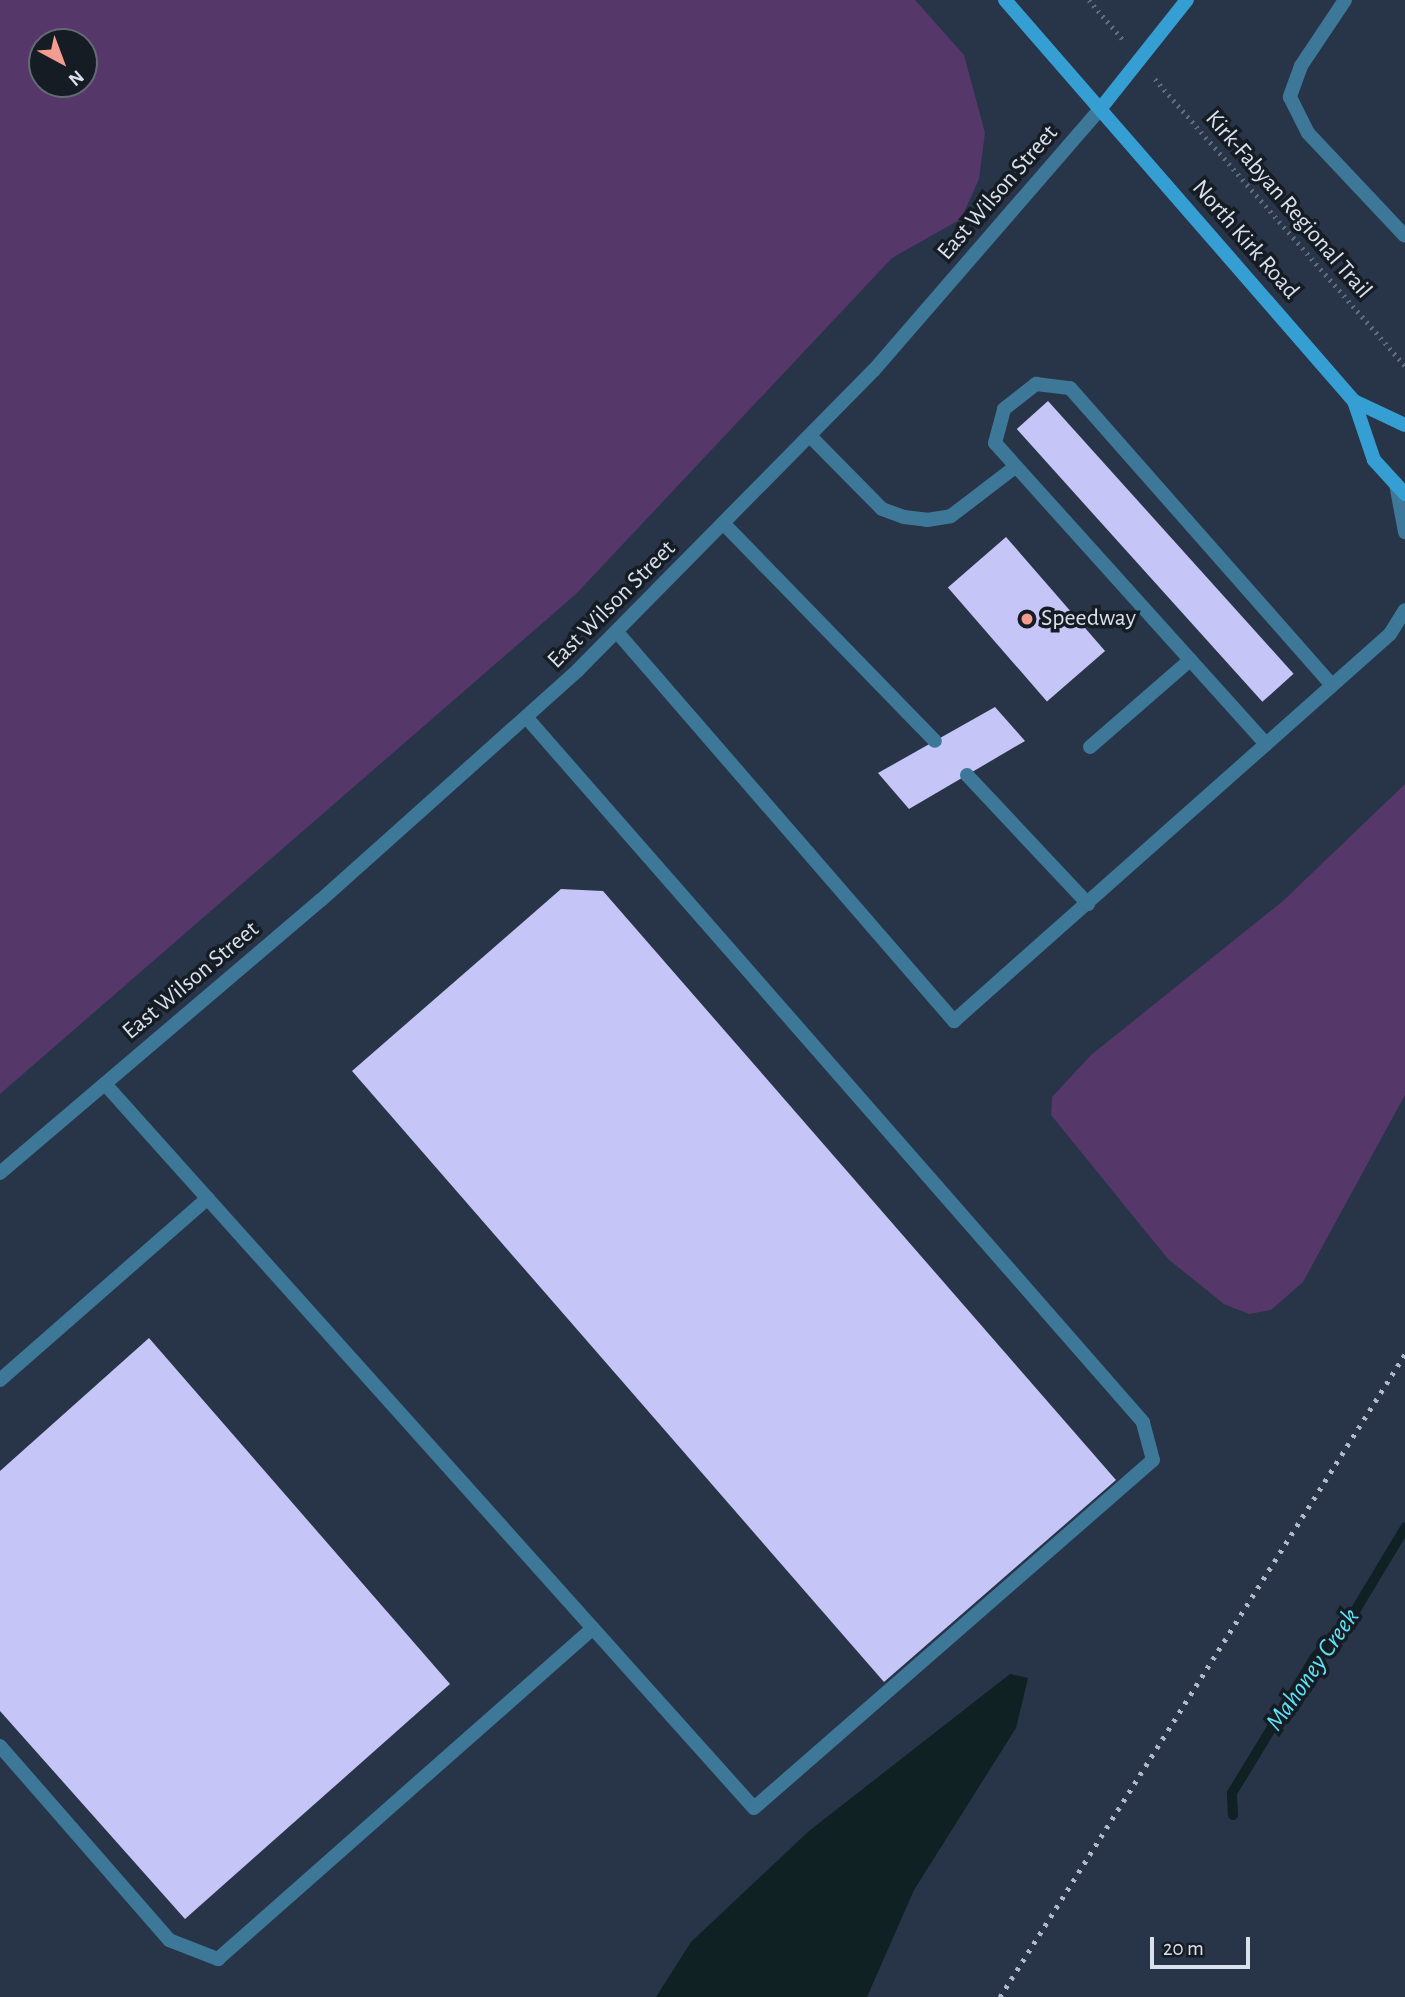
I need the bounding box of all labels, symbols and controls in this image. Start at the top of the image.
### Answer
north arrow [28,28,98,98]
text: N [65,66,87,89]
street label: Kirk-Fabyan Regional Trail [1199,105,1377,305]
street label: East Wilson Street [932,120,1064,266]
street label: North Kirk Road [1185,174,1305,306]
street label: East Wilson Street [542,535,682,675]
place label: Speedway [1041,605,1136,633]
marker: Speedway [1019,611,1035,627]
street label: East Wilson Street [117,916,265,1046]
water label: Mahoney Creek [1259,1603,1367,1737]
scale bar [1153,1924,1253,1968]
text: 20 m [1163,1938,1204,1959]

